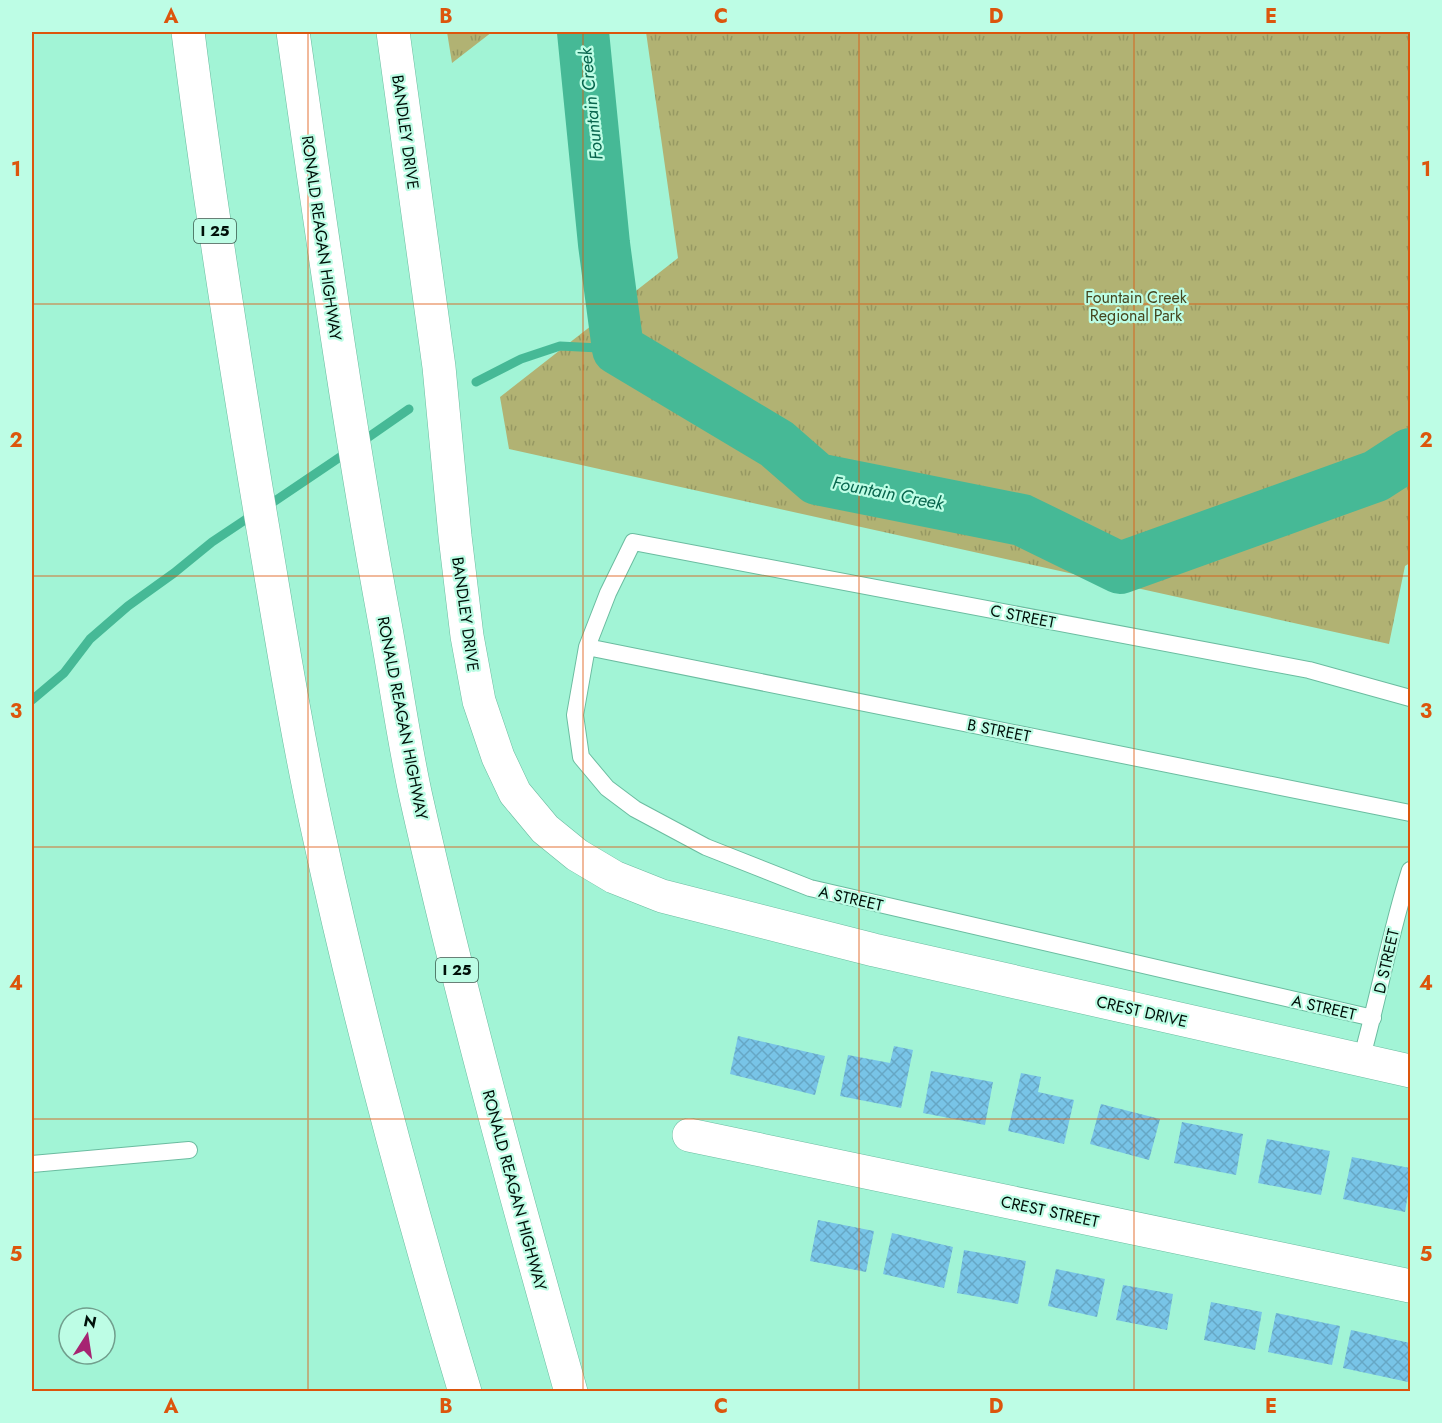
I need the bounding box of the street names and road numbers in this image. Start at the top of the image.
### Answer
street label: BANDLEY DRIVE [386,73,425,191]
street label: RONALD REAGAN HIGHWAY [296,134,347,342]
road number: I 25 [194,219,236,243]
street label: BANDLEY DRIVE [446,555,485,673]
street label: C STREET [988,599,1058,634]
street label: RONALD REAGAN HIGHWAY [371,614,434,822]
street label: B STREET [965,713,1033,748]
street label: A STREET [816,880,886,917]
street label: D STREET [1368,926,1405,996]
road number: I 25 [436,958,478,982]
street label: A STREET [1289,989,1359,1026]
street label: CREST DRIVE [1094,990,1190,1033]
street label: RONALD REAGAN HIGHWAY [477,1087,552,1293]
street label: CREST STREET [999,1190,1102,1233]

